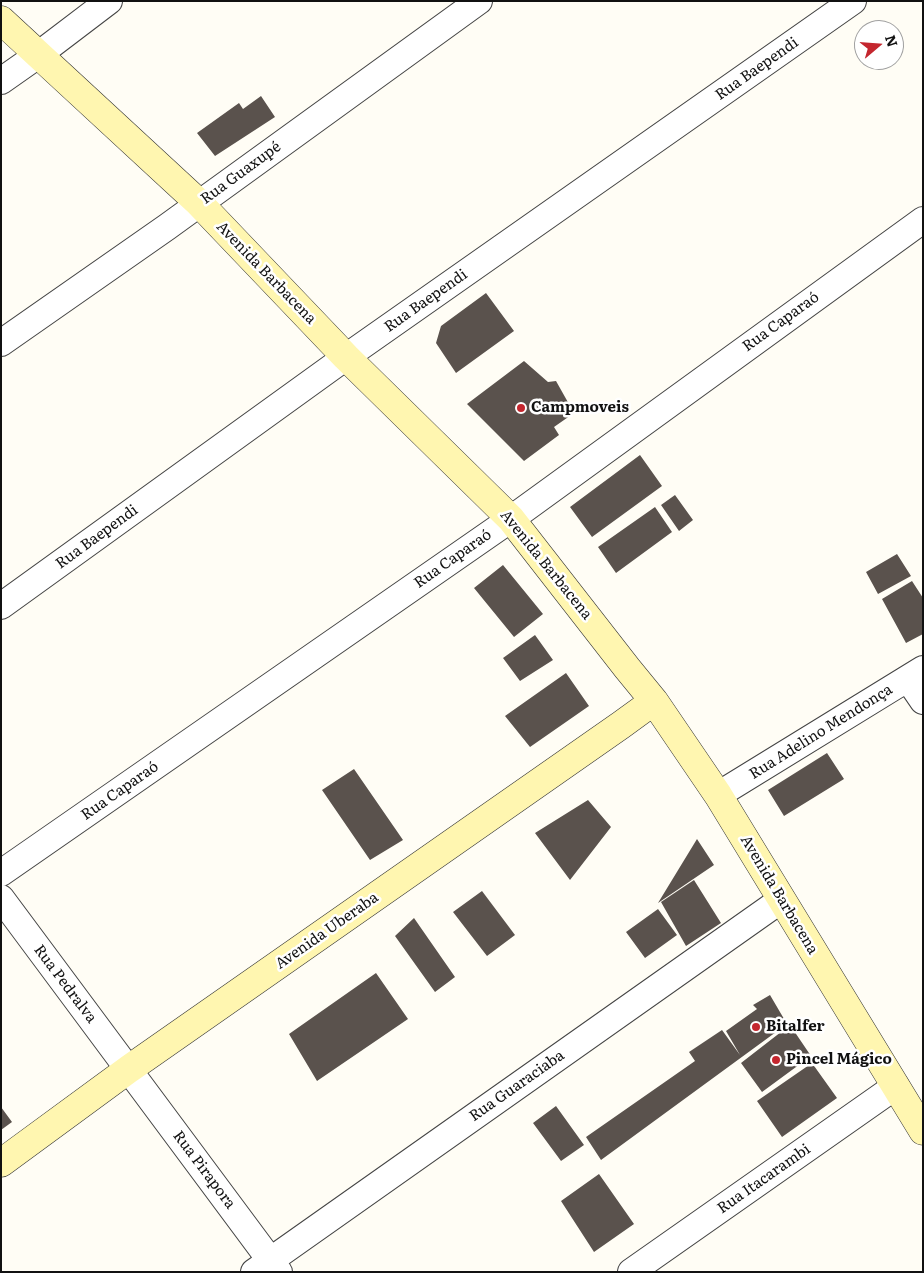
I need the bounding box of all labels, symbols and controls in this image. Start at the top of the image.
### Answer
north arrow [854,20,904,70]
text: N [881,32,904,49]
street label: Rua Baependi [712,34,802,104]
street label: Rua Guaxupé [197,138,285,208]
street label: Avenida Barbacena [212,218,320,328]
street label: Rua Baependi [381,266,471,336]
street label: Rua Caparaó [739,288,823,356]
place label: Campmoveis [531,399,629,417]
marker: Campmoveis [515,402,527,414]
street label: Rua Baependi [52,501,142,573]
street label: Avenida Barbacena [496,507,596,623]
street label: Rua Caparaó [411,526,495,592]
street label: Rua Adelino Mendonça [746,681,896,783]
street label: Rua Caparaó [78,758,162,824]
street label: Avenida Barbacena [736,832,822,958]
street label: Avenida Uberaba [272,889,382,973]
street label: Rua Pedralva [30,941,100,1027]
place label: Bitalfer [766,1018,825,1036]
marker: Bitalfer [750,1021,762,1033]
street label: Rua Guaraciaba [466,1047,568,1125]
place label: Pincel Mágico [786,1051,892,1069]
marker: Pincel Mágico [770,1054,782,1066]
street label: Rua Pirapora [169,1127,239,1213]
street label: Rua Itacarambi [714,1140,814,1218]

